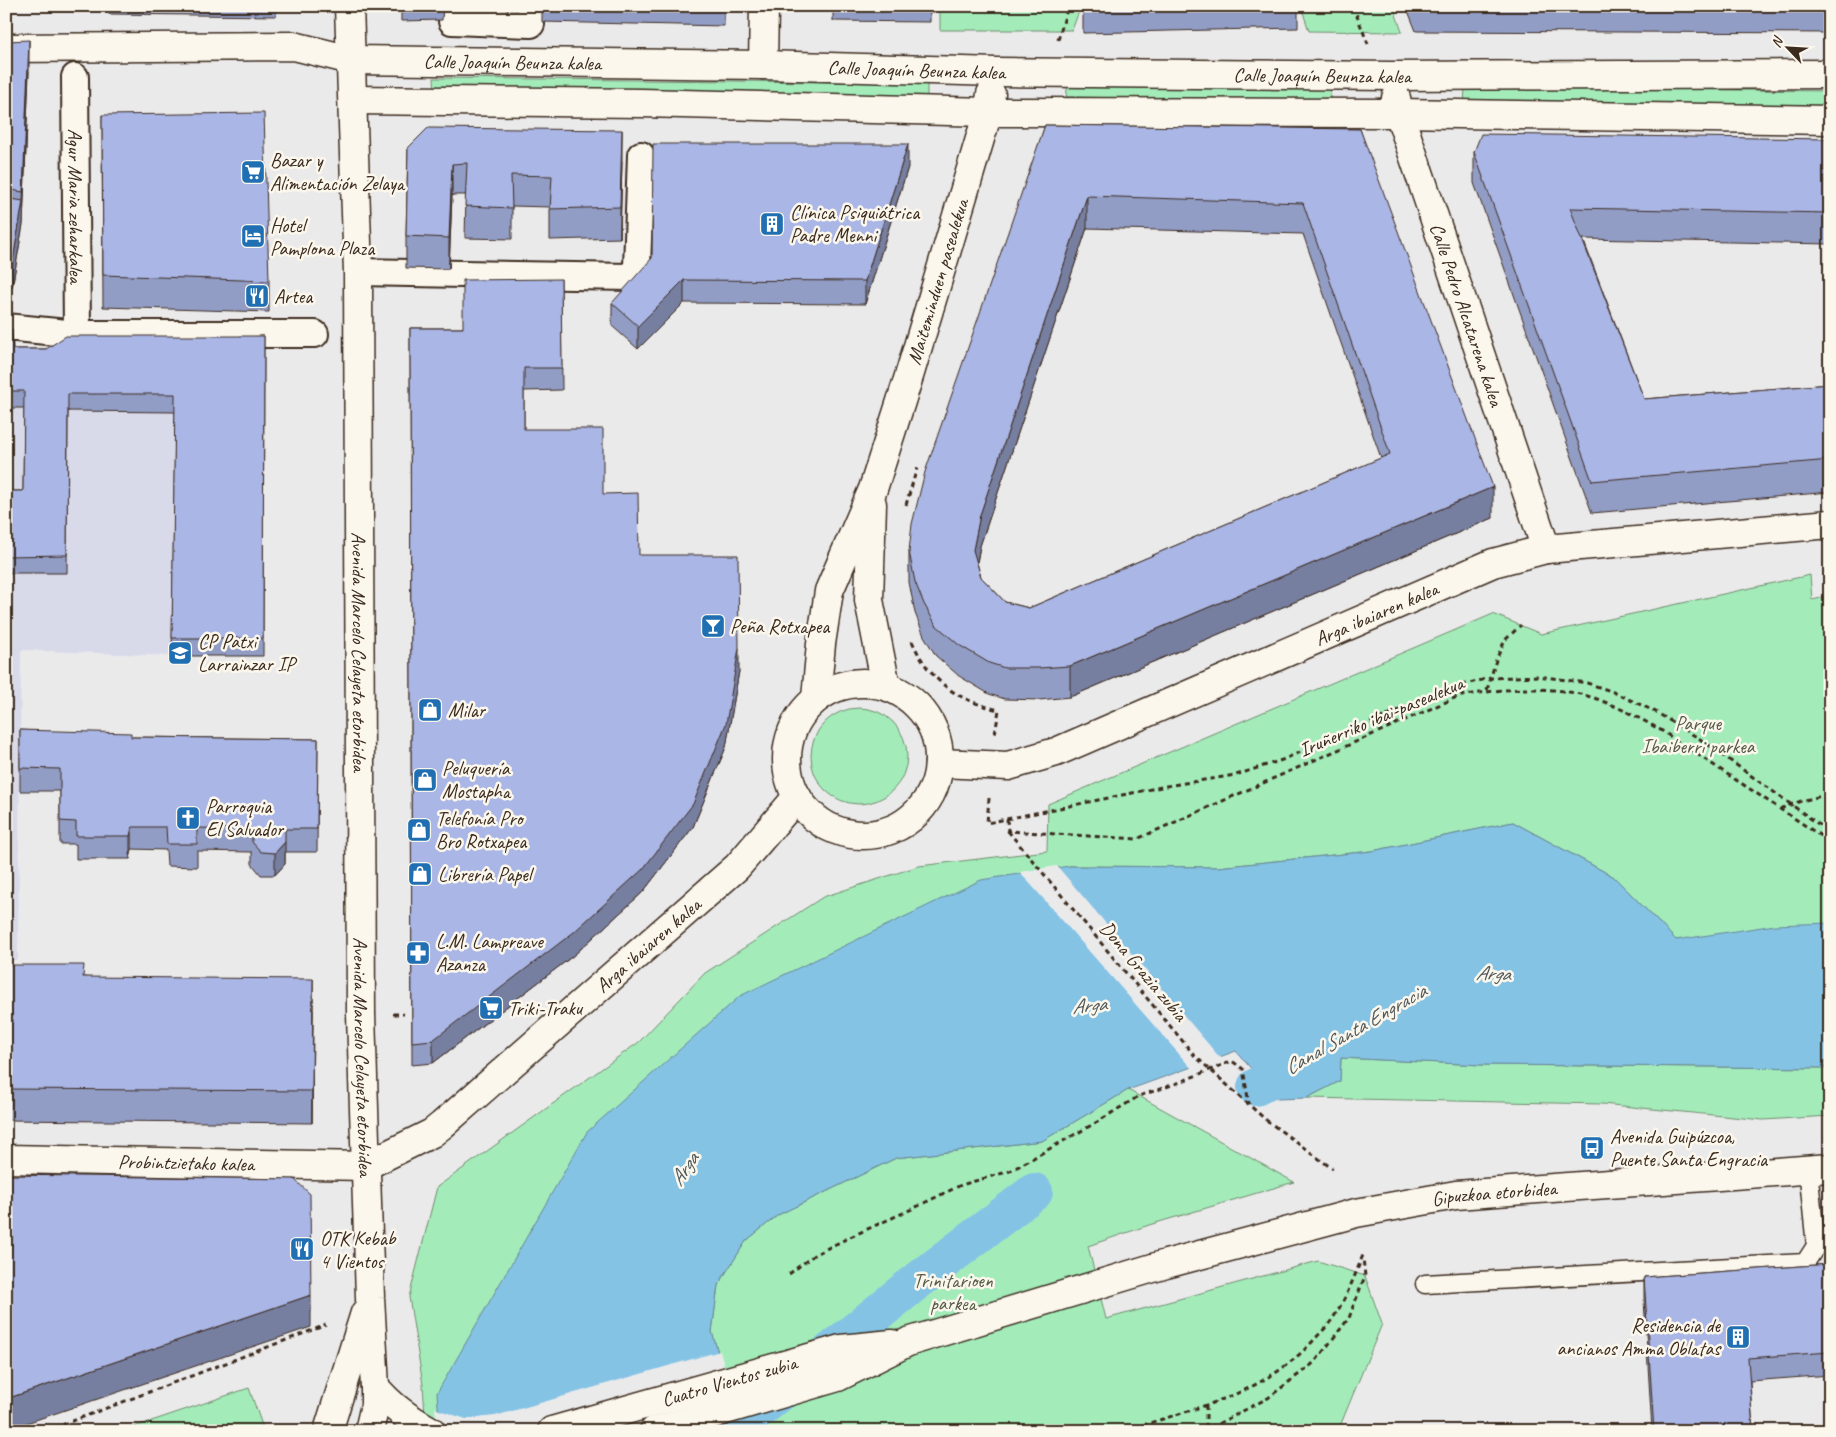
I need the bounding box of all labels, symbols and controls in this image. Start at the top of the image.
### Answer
north arrow [1764,22,1814,72]
text: N [1767,33,1787,50]
street label: Calle Joaquín Beunza kalea [423,49,603,76]
street label: Calle Joaquín Beunza kalea [827,55,1007,85]
street label: Calle Joaquín Beunza kalea [1233,62,1413,89]
street label: Agur Maria zeharkalea [62,128,89,285]
place label: Bazar y Alimentación Zelaya [270,148,406,196]
supermarket icon: Bazar y Alimentación Zelaya [240,159,266,185]
street label: Maiteminduen pasealekua [901,194,975,367]
place label: Clínica Psiquiátrica Padre Menni [790,200,921,248]
building icon: Clínica Psiquiátrica Padre Menni [759,211,785,237]
place label: Hotel Pamplona Plaza [270,213,376,261]
street label: Calle Pedro Alcatarena kalea [1424,220,1510,411]
hotel icon: Hotel Pamplona Plaza [240,223,266,249]
restaurant icon: Artea [244,283,270,309]
place label: Artea [274,284,314,309]
street label: Avenida Marcelo Celayeta etorbidea [346,532,372,773]
street label: Arga ibaiaren kalea [1311,576,1444,652]
bar icon: Peña Rotxapea [700,613,726,639]
place label: Peña Rotxapea [730,614,831,639]
place label: CP Patxi Larrainzar IP [198,629,297,677]
school or university icon: CP Patxi Larrainzar IP [167,640,193,666]
street label: Iruñerriko ibai-pasealekua [1295,670,1469,762]
shop icon: Milar [417,697,443,723]
place label: Milar [448,698,487,723]
park label: Parque Ibaiberri parkea [1642,711,1756,759]
place label: Peluquería Mostapha [442,756,512,804]
shop icon: Peluquería Mostapha [412,767,438,793]
place label: Parroquia El Salvador [206,794,285,842]
church icon: Parroquia El Salvador [175,805,201,831]
place label: Telefonía Pro Bro Rotxapea [436,806,528,854]
shop icon: Telefonía Pro Bro Rotxapea [406,817,432,843]
shop icon: Librería Papel [407,861,433,887]
place label: Librería Papel [438,862,535,887]
street label: Arga ibaiaren kalea [590,891,707,998]
street label: Dona Grazia zubia [1094,916,1194,1028]
place label: L.M. Lampreave Azanza [436,929,544,977]
street label: Avenida Marcelo Celayeta etorbidea [348,937,378,1179]
pharmacy icon: L.M. Lampreave Azanza [405,940,431,966]
water label: Arga [1475,959,1513,987]
water label: Canal Santa Engracia [1279,977,1432,1080]
water label: Arga [1070,990,1109,1020]
supermarket icon: Triki-Traku [478,995,504,1021]
place label: Triki-Traku [508,996,584,1021]
place label: Avenida Guipúzcoa, Puente Santa Engracia [1610,1124,1769,1172]
bus stop icon: Avenida Guipúzcoa, Puente Santa Engracia [1579,1135,1605,1161]
water label: Arga [664,1146,705,1191]
street label: Probintzietako kalea [118,1149,256,1177]
street label: Gipuzkoa etorbidea [1430,1176,1559,1212]
place label: OTK Kebab 4 Vientos [320,1226,397,1274]
restaurant icon: OTK Kebab 4 Vientos [289,1236,315,1262]
park label: Trinitarioen parkea [913,1268,994,1316]
place label: Residencia de ancianos Amma Oblatas [1557,1313,1722,1361]
building icon: Residencia de ancianos Amma Oblatas [1725,1324,1751,1350]
street label: Cuatro Vientos zubia [659,1350,801,1412]

